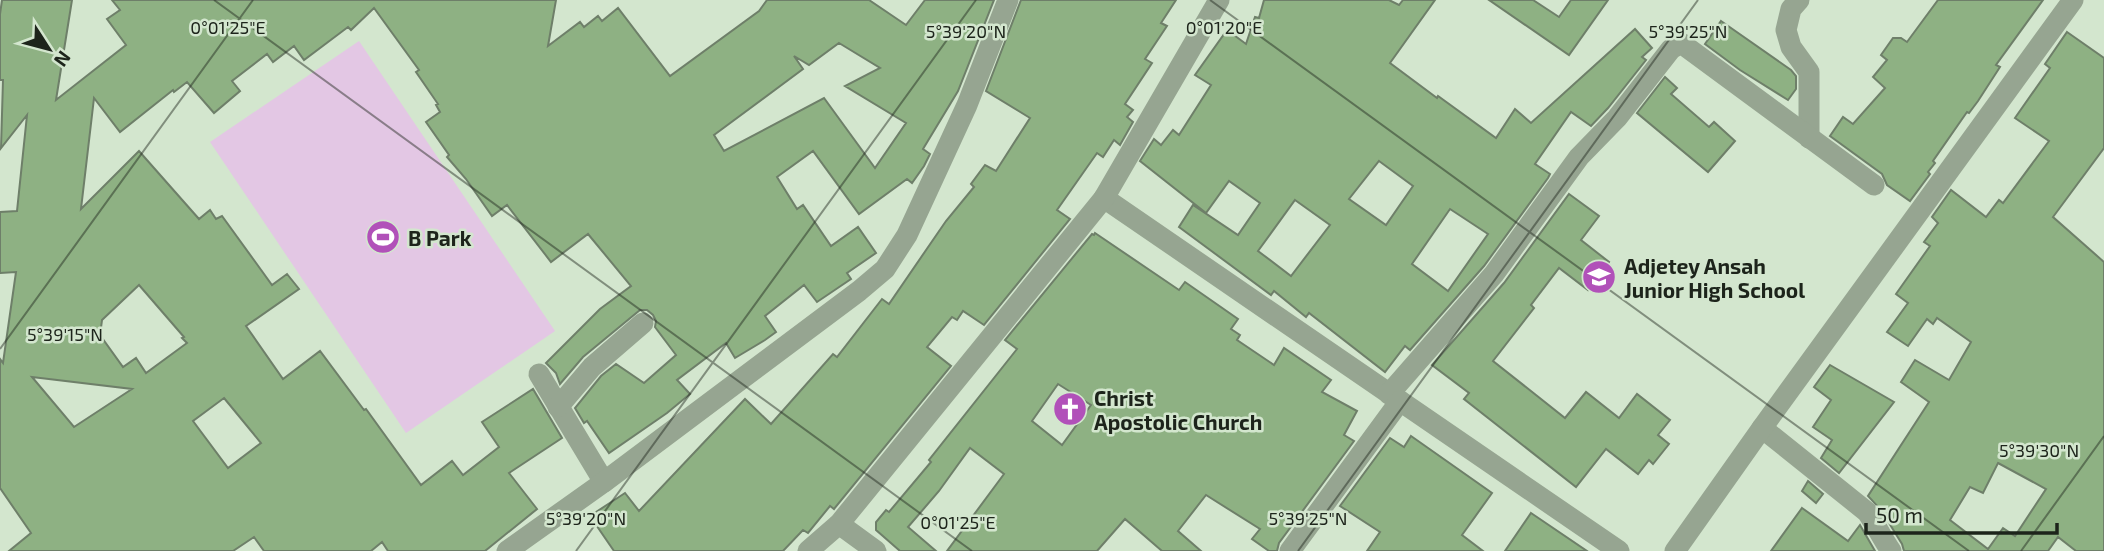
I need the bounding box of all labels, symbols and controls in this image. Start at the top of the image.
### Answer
north arrow [14,14,84,84]
text: 0°01'25"E [190,16,266,38]
text: 0°01'20"E [1186,16,1262,38]
text: 5°39'20"N [926,20,1006,42]
text: 5°39'25"N [1648,20,1728,42]
text: N [50,47,76,72]
sports icon: B Park [364,218,402,256]
place label: B Park [408,225,472,250]
place label: Adjetey Ansah Junior High School [1624,253,1805,302]
school or university icon: Adjetey Ansah Junior High School [1580,258,1618,296]
text: 5°39'15"N [27,323,103,345]
place label: Christ Apostolic Church [1094,385,1262,434]
church icon: Christ Apostolic Church [1051,390,1089,428]
text: 5°39'30"N [1999,439,2079,461]
scale bar [1866,491,2057,536]
text: 50 m [1876,502,1923,527]
text: 5°39'20"N [546,507,626,529]
text: 5°39'25"N [1268,507,1348,529]
text: 0°01'25"E [920,511,996,533]

